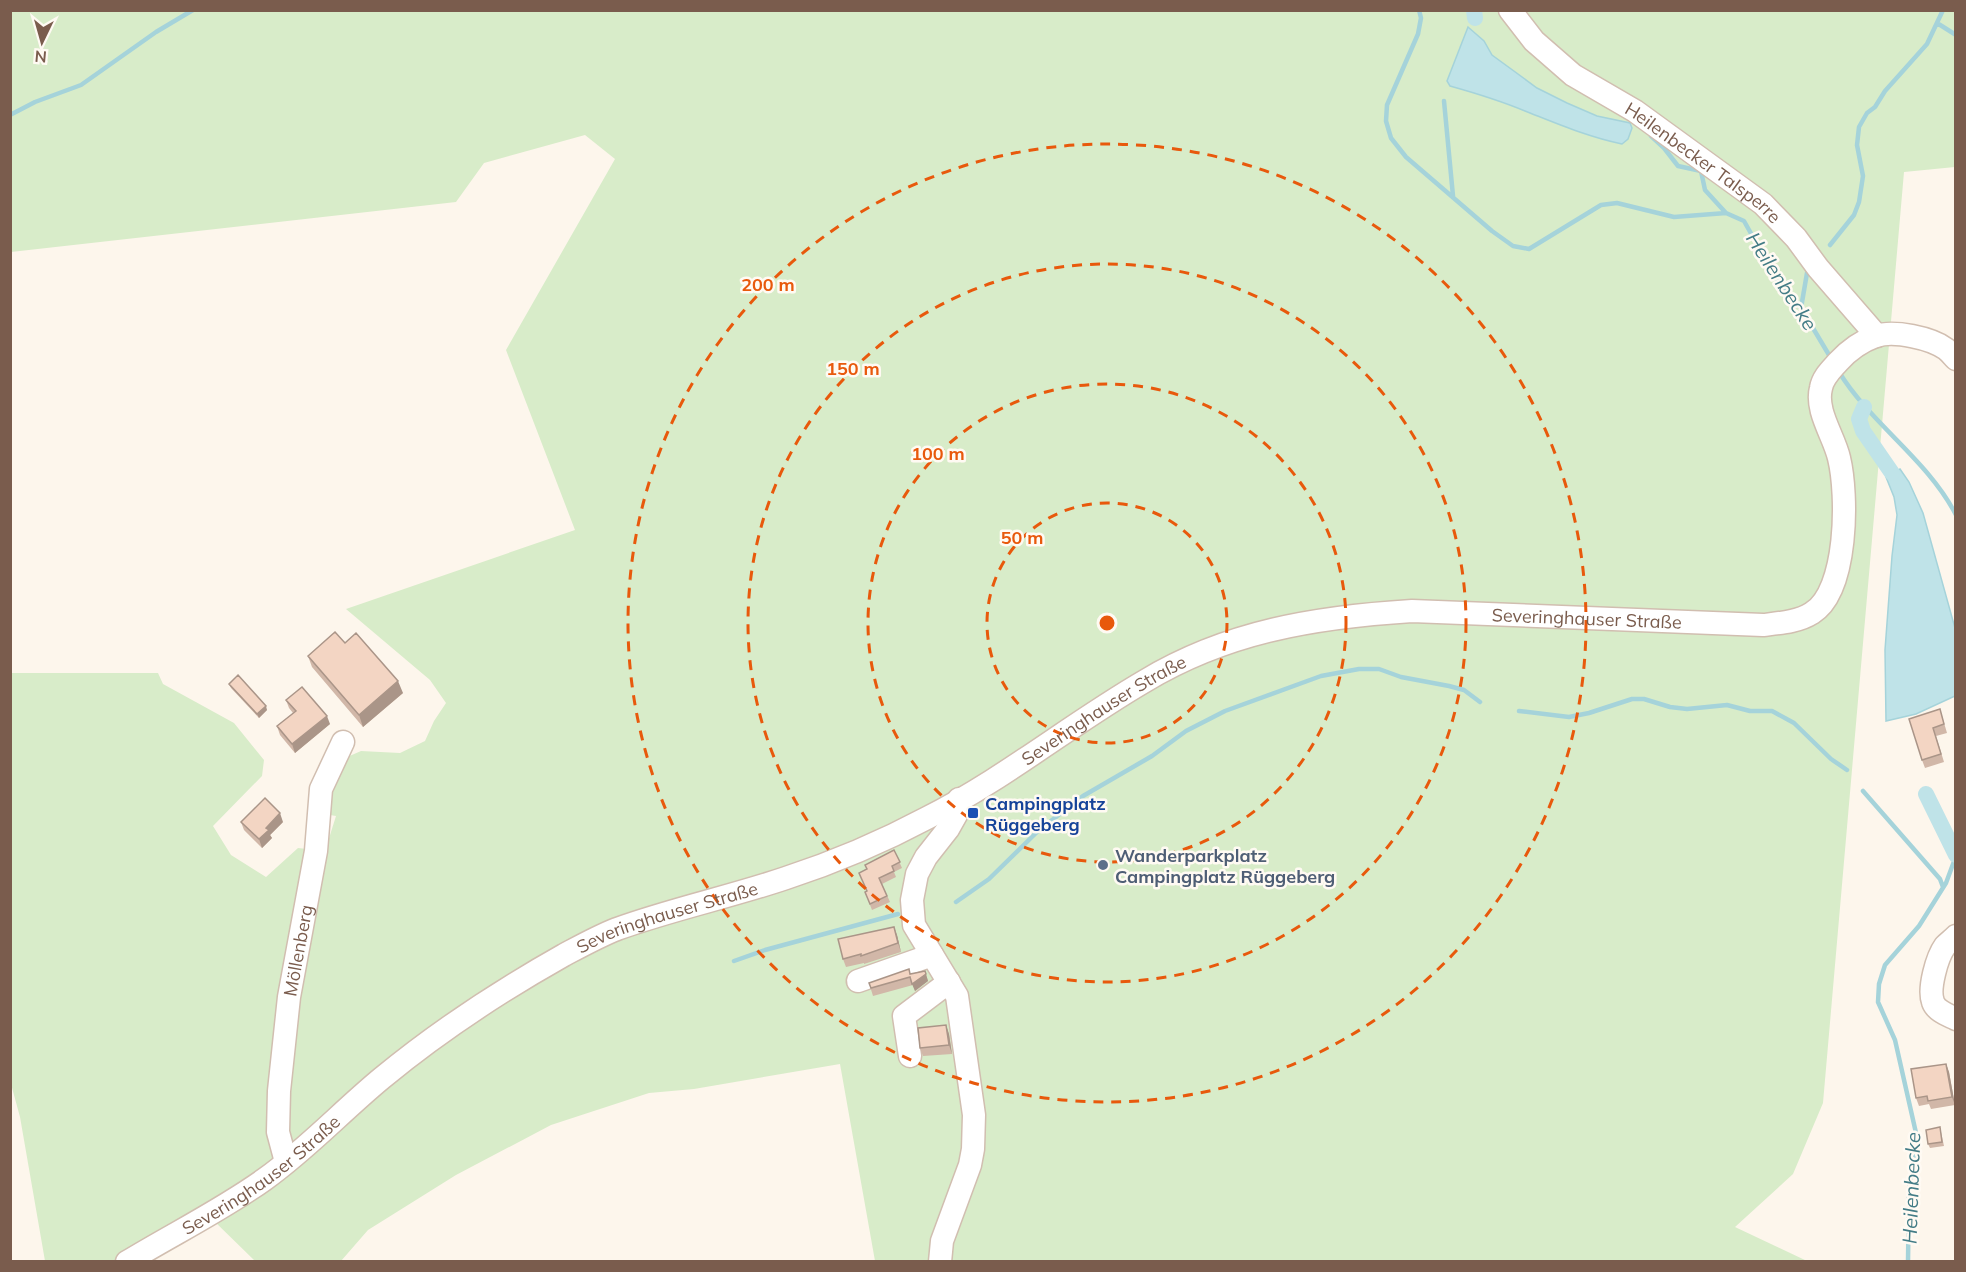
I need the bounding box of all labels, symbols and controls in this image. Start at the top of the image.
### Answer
north arrow [12,12,72,72]
text: N [34,46,48,67]
street label: Heilenbecker Talsperre [1621,96,1786,228]
water label: Heilenbecke [1741,227,1823,335]
text: 200 m [741,273,795,296]
text: 150 m [826,357,880,380]
text: 100 m [911,442,965,465]
text: 50 m [1001,526,1043,549]
street label: Severinghauser Straße [1491,603,1682,633]
centre of rings [1097,613,1117,633]
street label: Severinghauser Straße [1017,650,1190,770]
place label: Campingplatz Rüggeberg [985,792,1106,836]
marker: Campingplatz Rüggeberg [966,806,980,820]
place label: Wanderparkplatz Campingplatz Rüggeberg [1115,844,1335,888]
marker: Wanderparkplatz Campingplatz Rüggeberg [1096,858,1110,872]
street label: Severinghauser Straße [572,876,760,958]
street label: Möllenberg [278,903,317,998]
street label: Severinghauser Straße [178,1110,344,1240]
water label: Heilenbecke [1897,1131,1925,1244]

